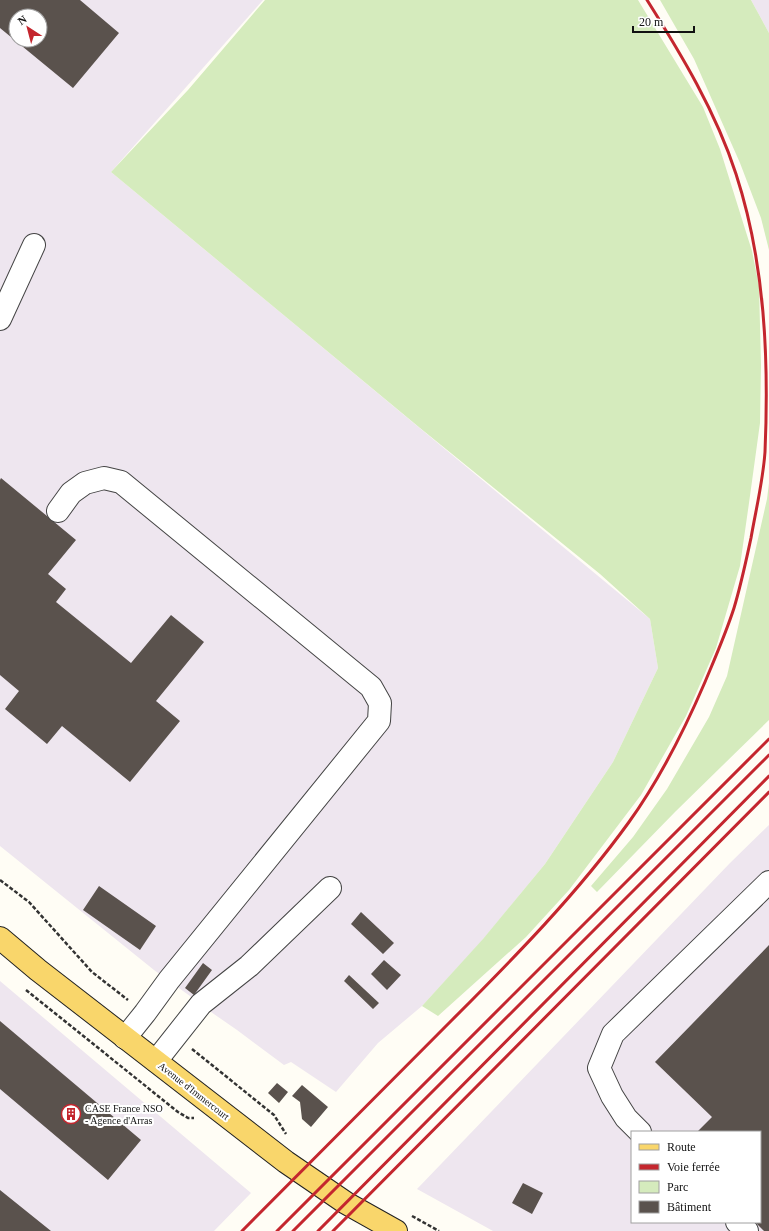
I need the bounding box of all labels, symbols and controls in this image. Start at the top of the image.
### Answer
north arrow [8,8,48,48]
scale bar [633,8,694,34]
text: N [15,13,29,27]
text: 20 m [639,15,664,29]
street label: Avenue d'Immercourt [156,1060,232,1122]
building icon: CASE France NSO - Agence d'Arras [60,1103,82,1125]
place label: CASE France NSO - Agence d'Arras [85,1103,163,1126]
legend [631,1131,761,1223]
text: Route [667,1140,696,1154]
text: Voie ferrée [667,1160,720,1174]
text: Parc [667,1180,688,1194]
text: Bâtiment [667,1200,712,1214]

